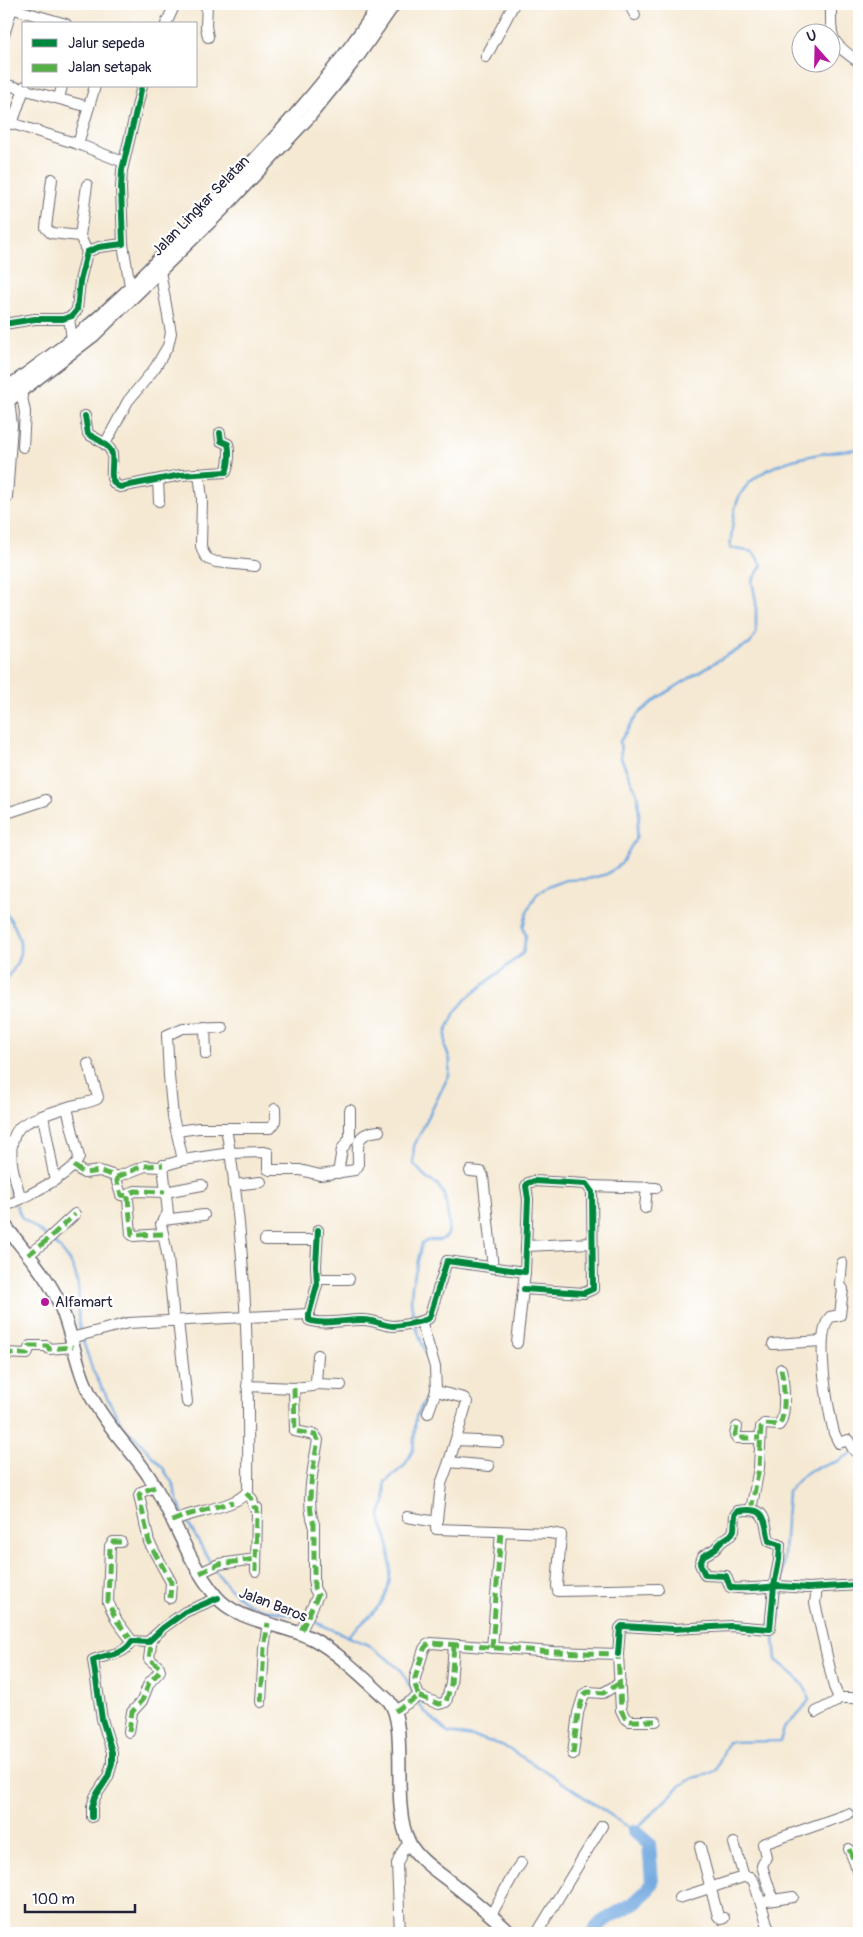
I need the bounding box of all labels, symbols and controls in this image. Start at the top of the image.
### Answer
legend [22,22,198,88]
north arrow [790,22,840,72]
text: U [804,27,819,46]
text: Jalur sepeda [68,34,145,53]
text: Jalan setapak [68,58,152,77]
street label: Jalan Lingkar Selatan [148,152,254,260]
place label: Alfamart [55,1293,113,1312]
marker: Alfamart [39,1296,51,1308]
street label: Jalan Baros [236,1583,310,1627]
scale bar [25,1882,135,1914]
text: 100 m [32,1890,75,1909]

